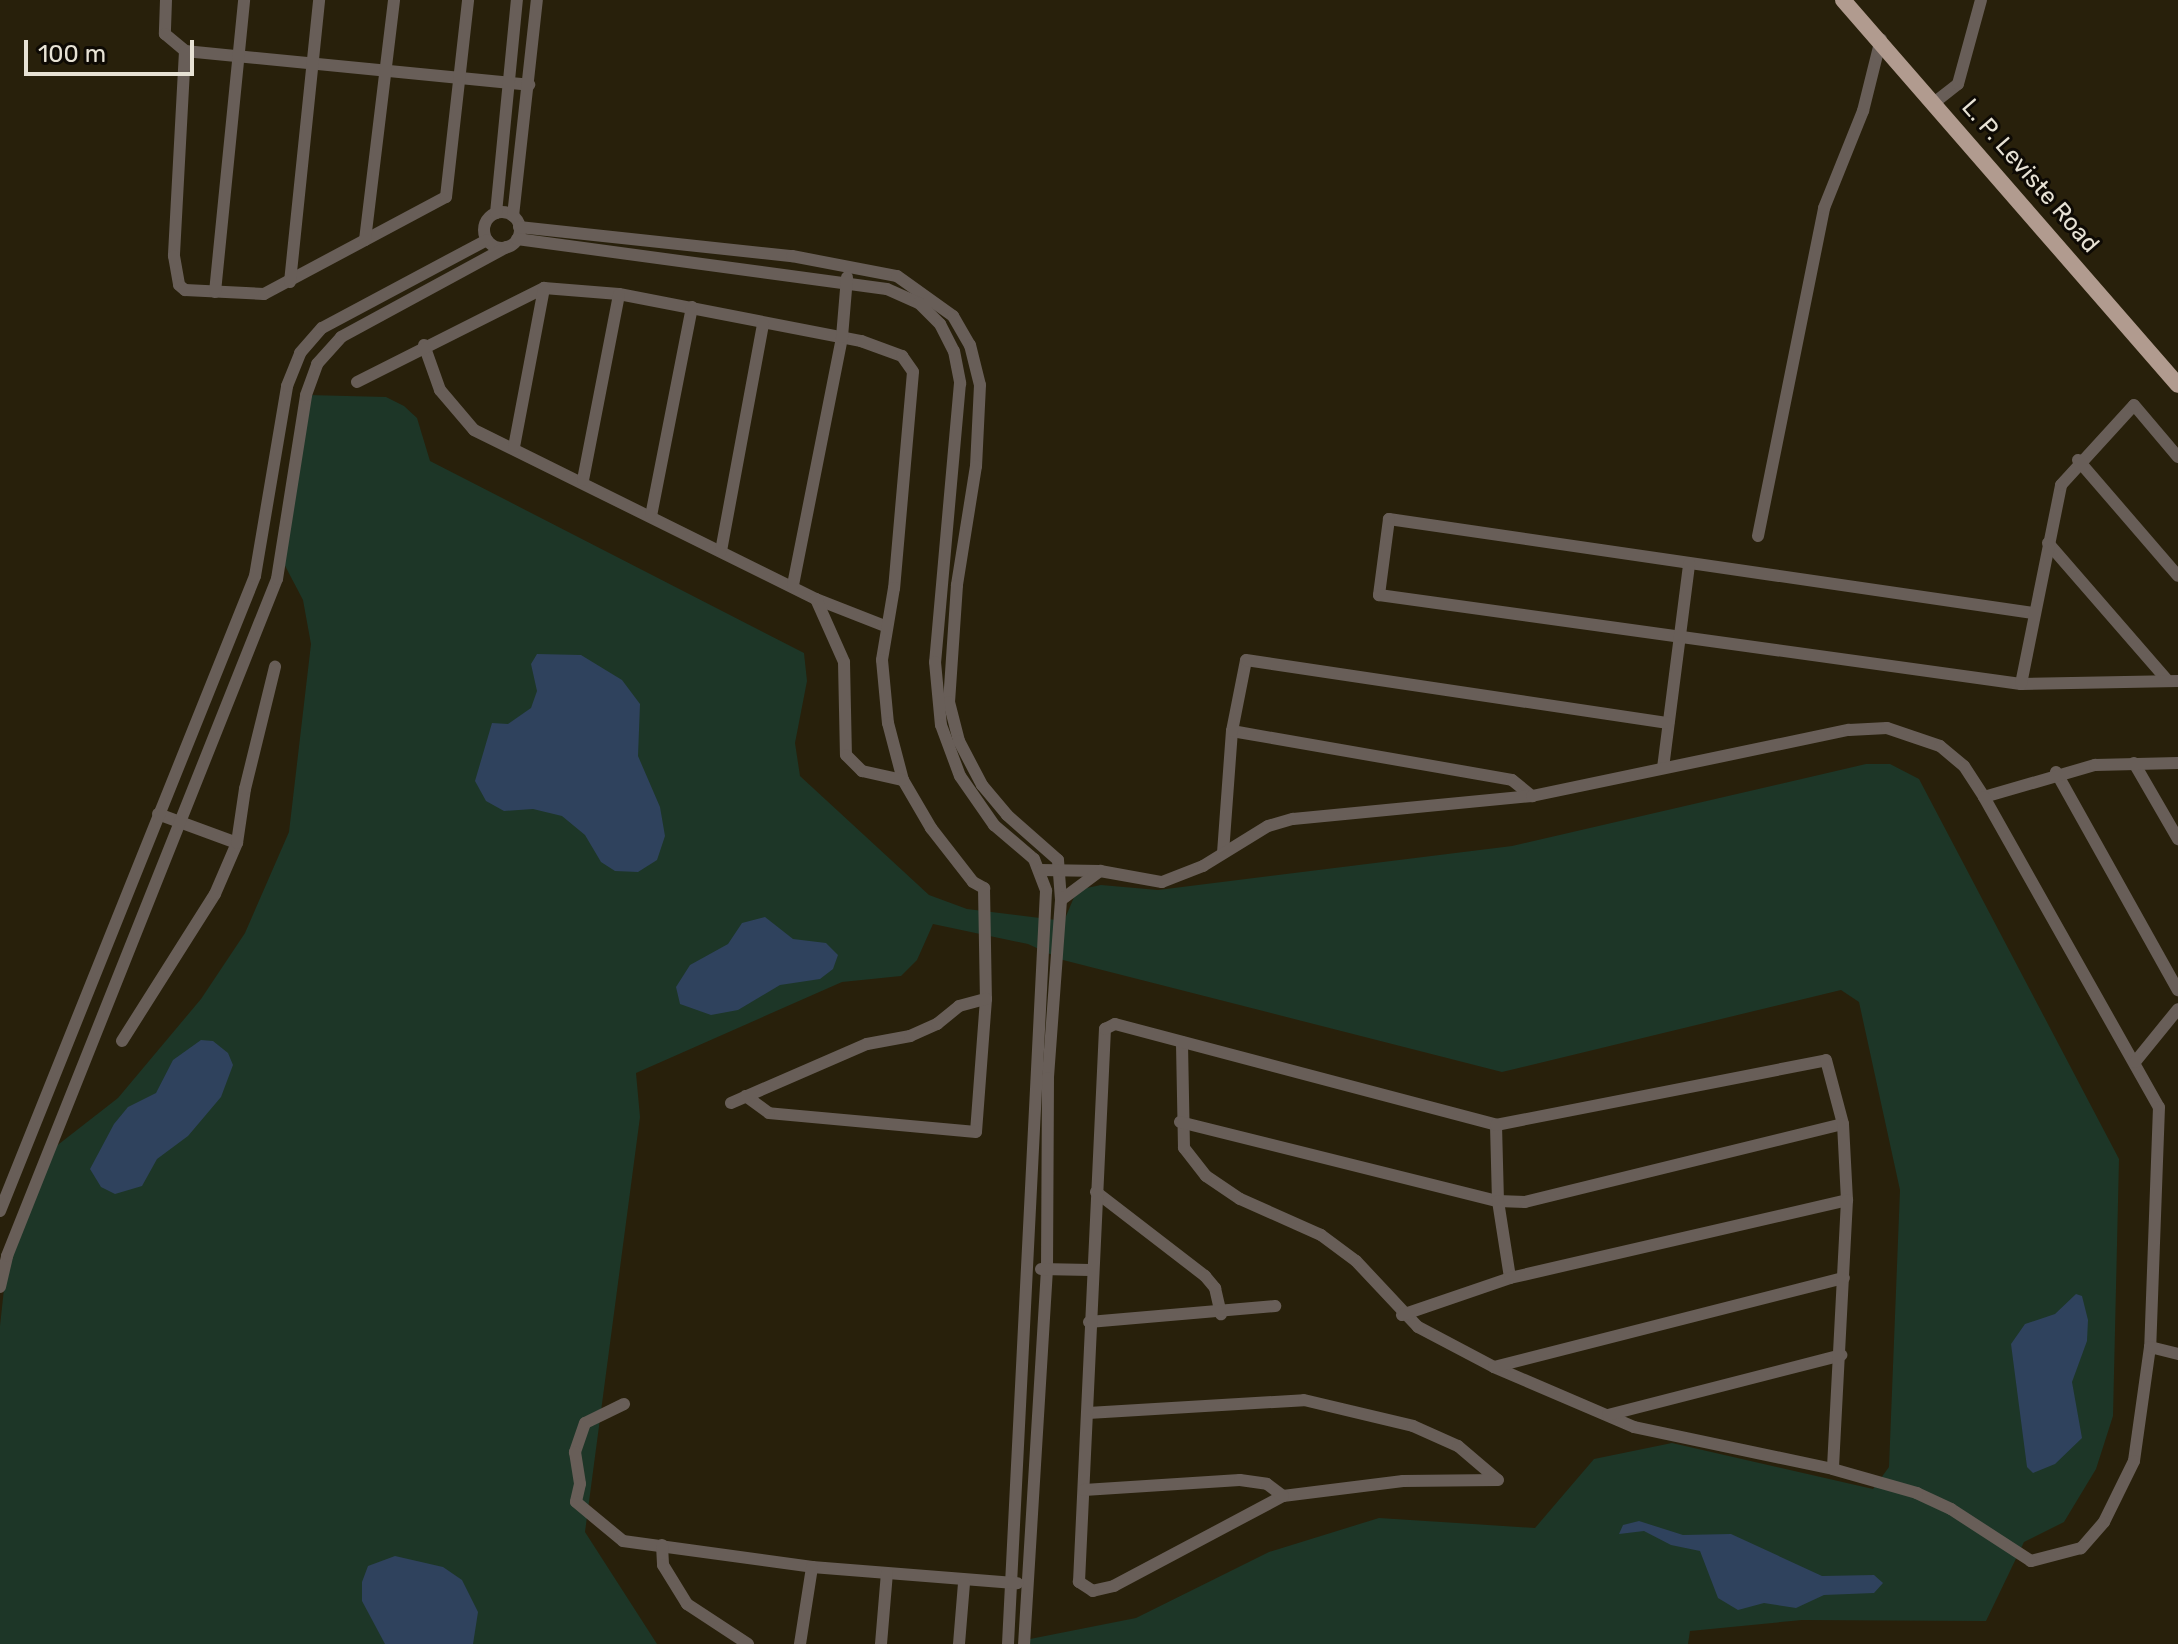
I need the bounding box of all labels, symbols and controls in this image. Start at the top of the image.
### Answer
scale bar [28,24,198,74]
text: 100 m [38,40,106,68]
street label: L. P. Leviste Road [1955,93,2105,259]

